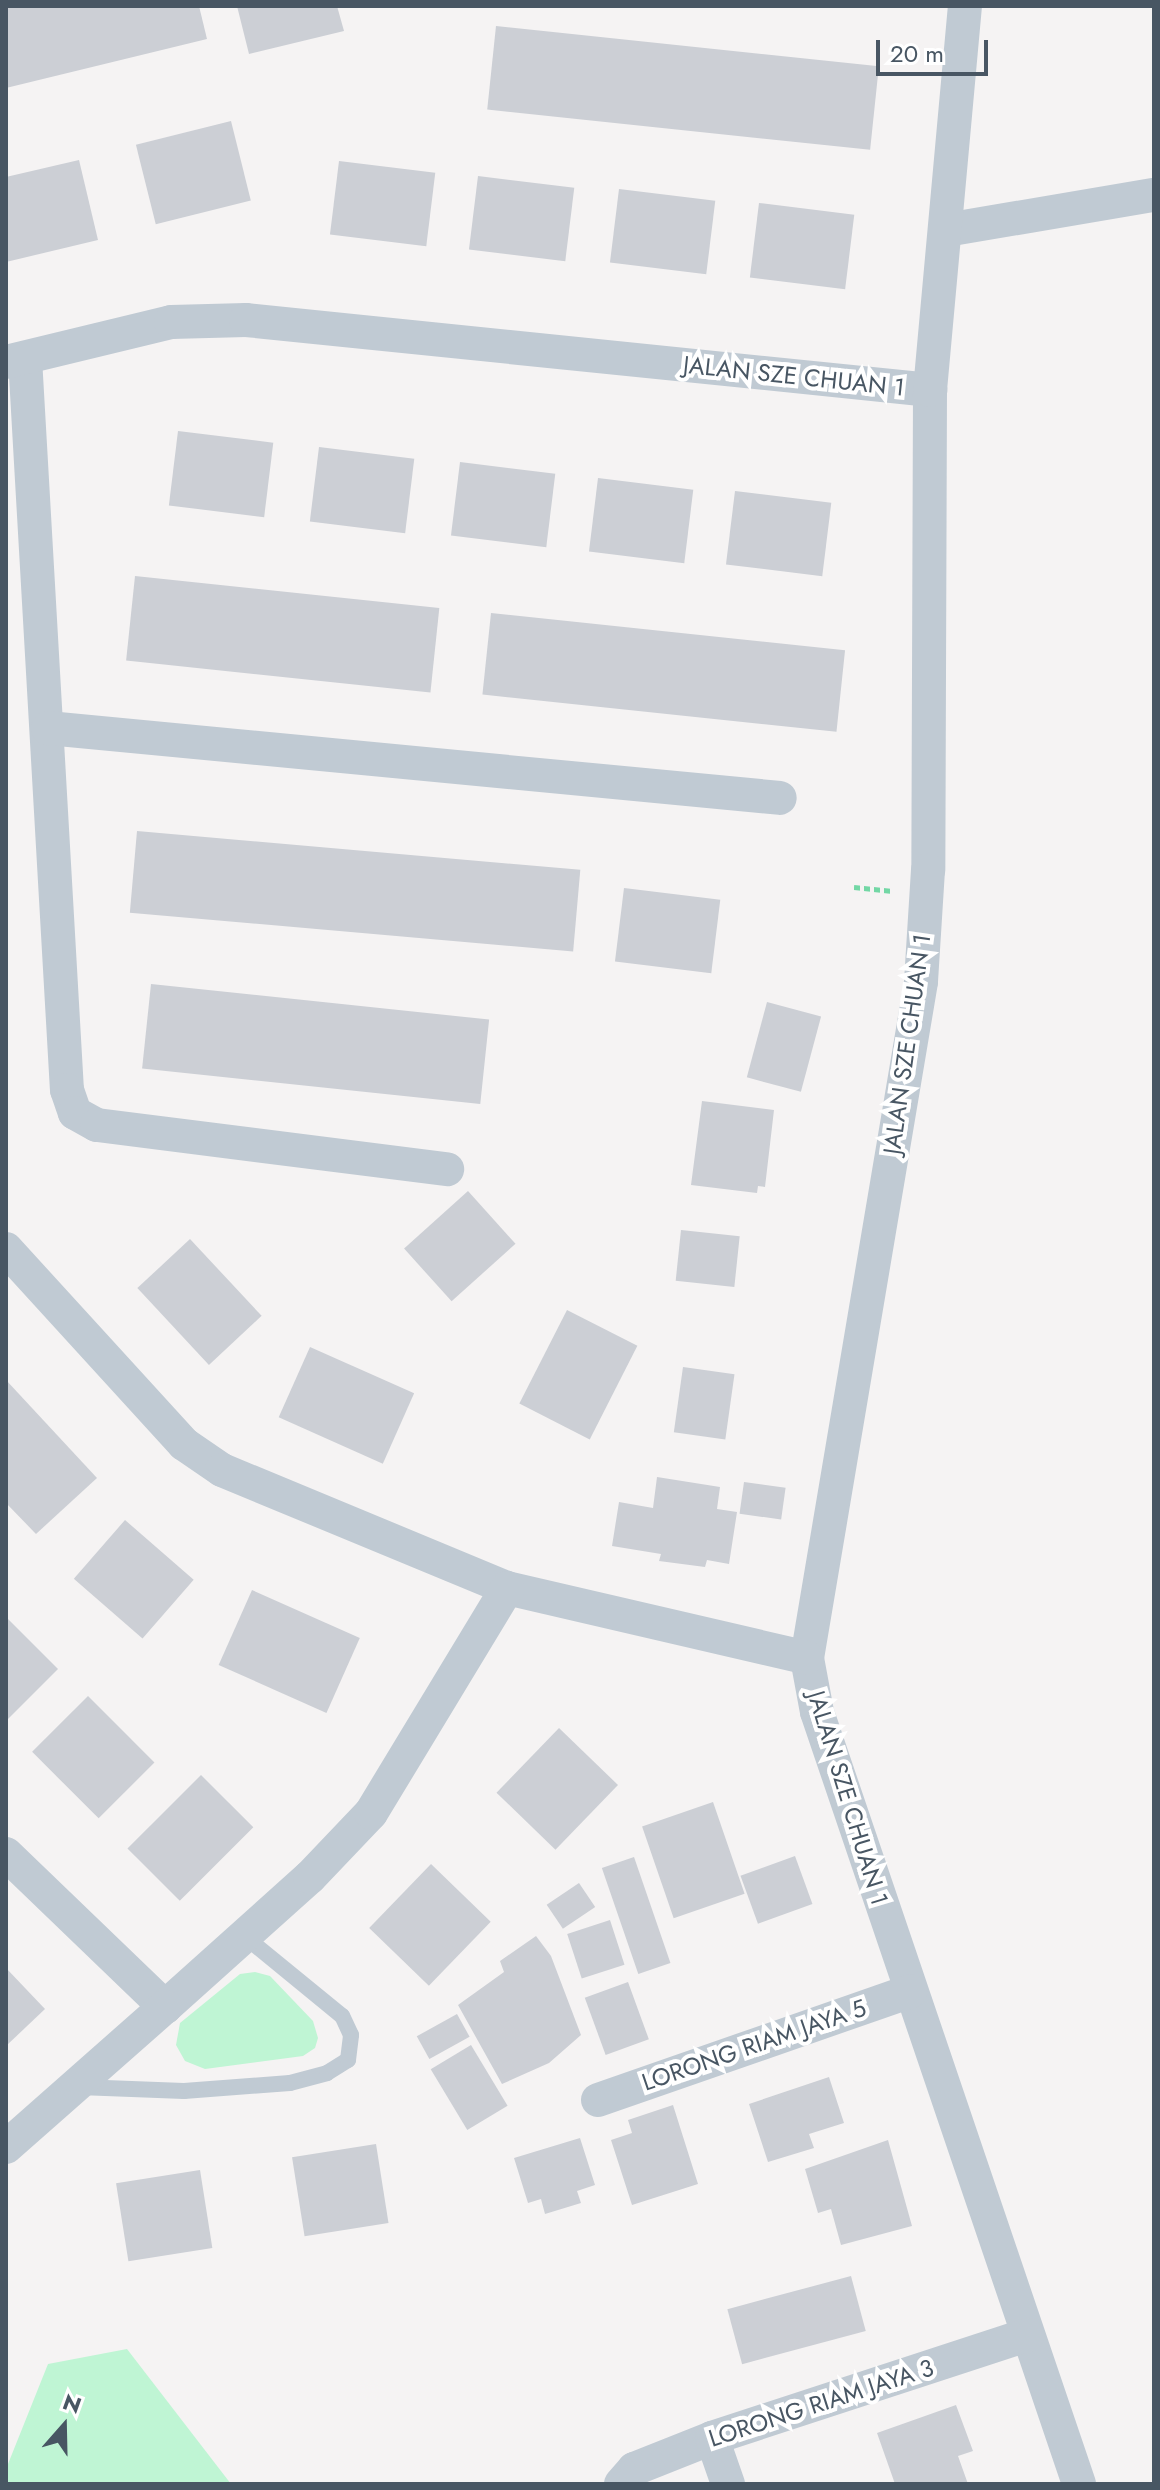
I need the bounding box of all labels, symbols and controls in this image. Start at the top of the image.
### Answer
scale bar [880,24,992,74]
text: 20 m [890,36,944,71]
street label: JALAN SZE CHUAN 1 [682,350,906,402]
street label: JALAN SZE CHUAN 1 [877,932,937,1156]
street label: JALAN SZE CHUAN 1 [802,1687,894,1909]
street label: LORONG RIAM JAYA 5 [638,1993,870,2097]
street label: LORONG RIAM JAYA 3 [705,2353,937,2453]
text: N [59,2385,86,2421]
north arrow [24,2386,104,2466]

